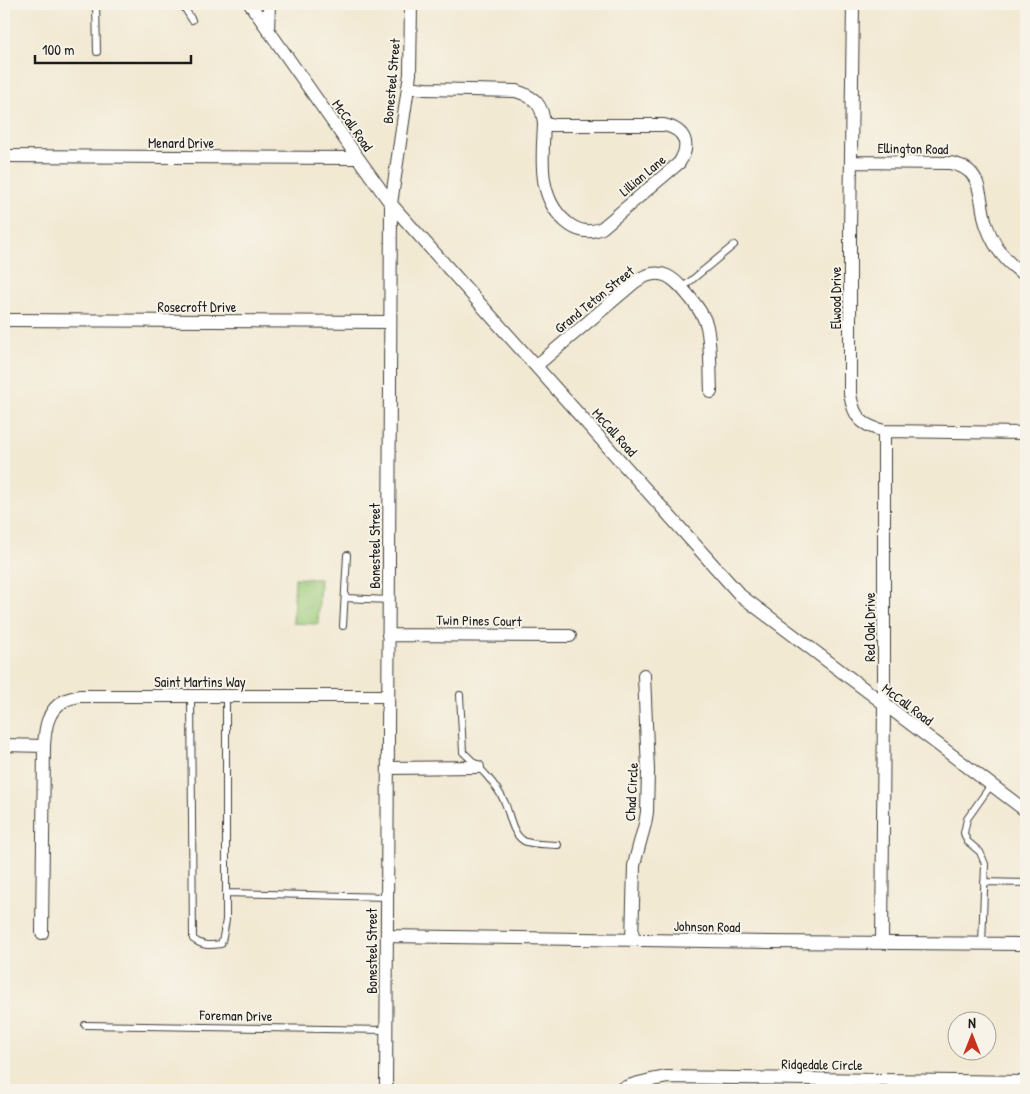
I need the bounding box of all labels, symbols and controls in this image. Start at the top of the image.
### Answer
scale bar [35,32,191,64]
street label: Bonesteel Street [378,37,404,124]
text: 100 m [42,39,75,60]
street label: McCall Road [328,95,378,155]
street label: Menard Drive [148,133,214,152]
street label: Ellington Road [877,138,949,159]
street label: Lillian Lane [615,150,670,200]
street label: Grand Teton Street [550,261,638,337]
street label: Elwood Drive [826,266,845,329]
street label: Rosecroft Drive [158,297,237,316]
street label: McCall Road [588,404,642,461]
street label: Bonesteel Street [365,503,384,589]
street label: Red Oak Drive [860,592,879,662]
street label: Twin Pines Court [436,610,522,630]
street label: Saint Martins Way [154,672,246,692]
street label: McCall Road [879,679,938,730]
street label: Chad Circle [620,762,642,822]
street label: Bonesteel Street [362,908,381,994]
street label: Johnson Road [674,916,741,936]
street label: Foreman Drive [198,1005,273,1025]
north arrow [948,1012,998,1062]
text: N [968,1013,976,1032]
street label: Ridgedale Circle [781,1054,863,1075]

